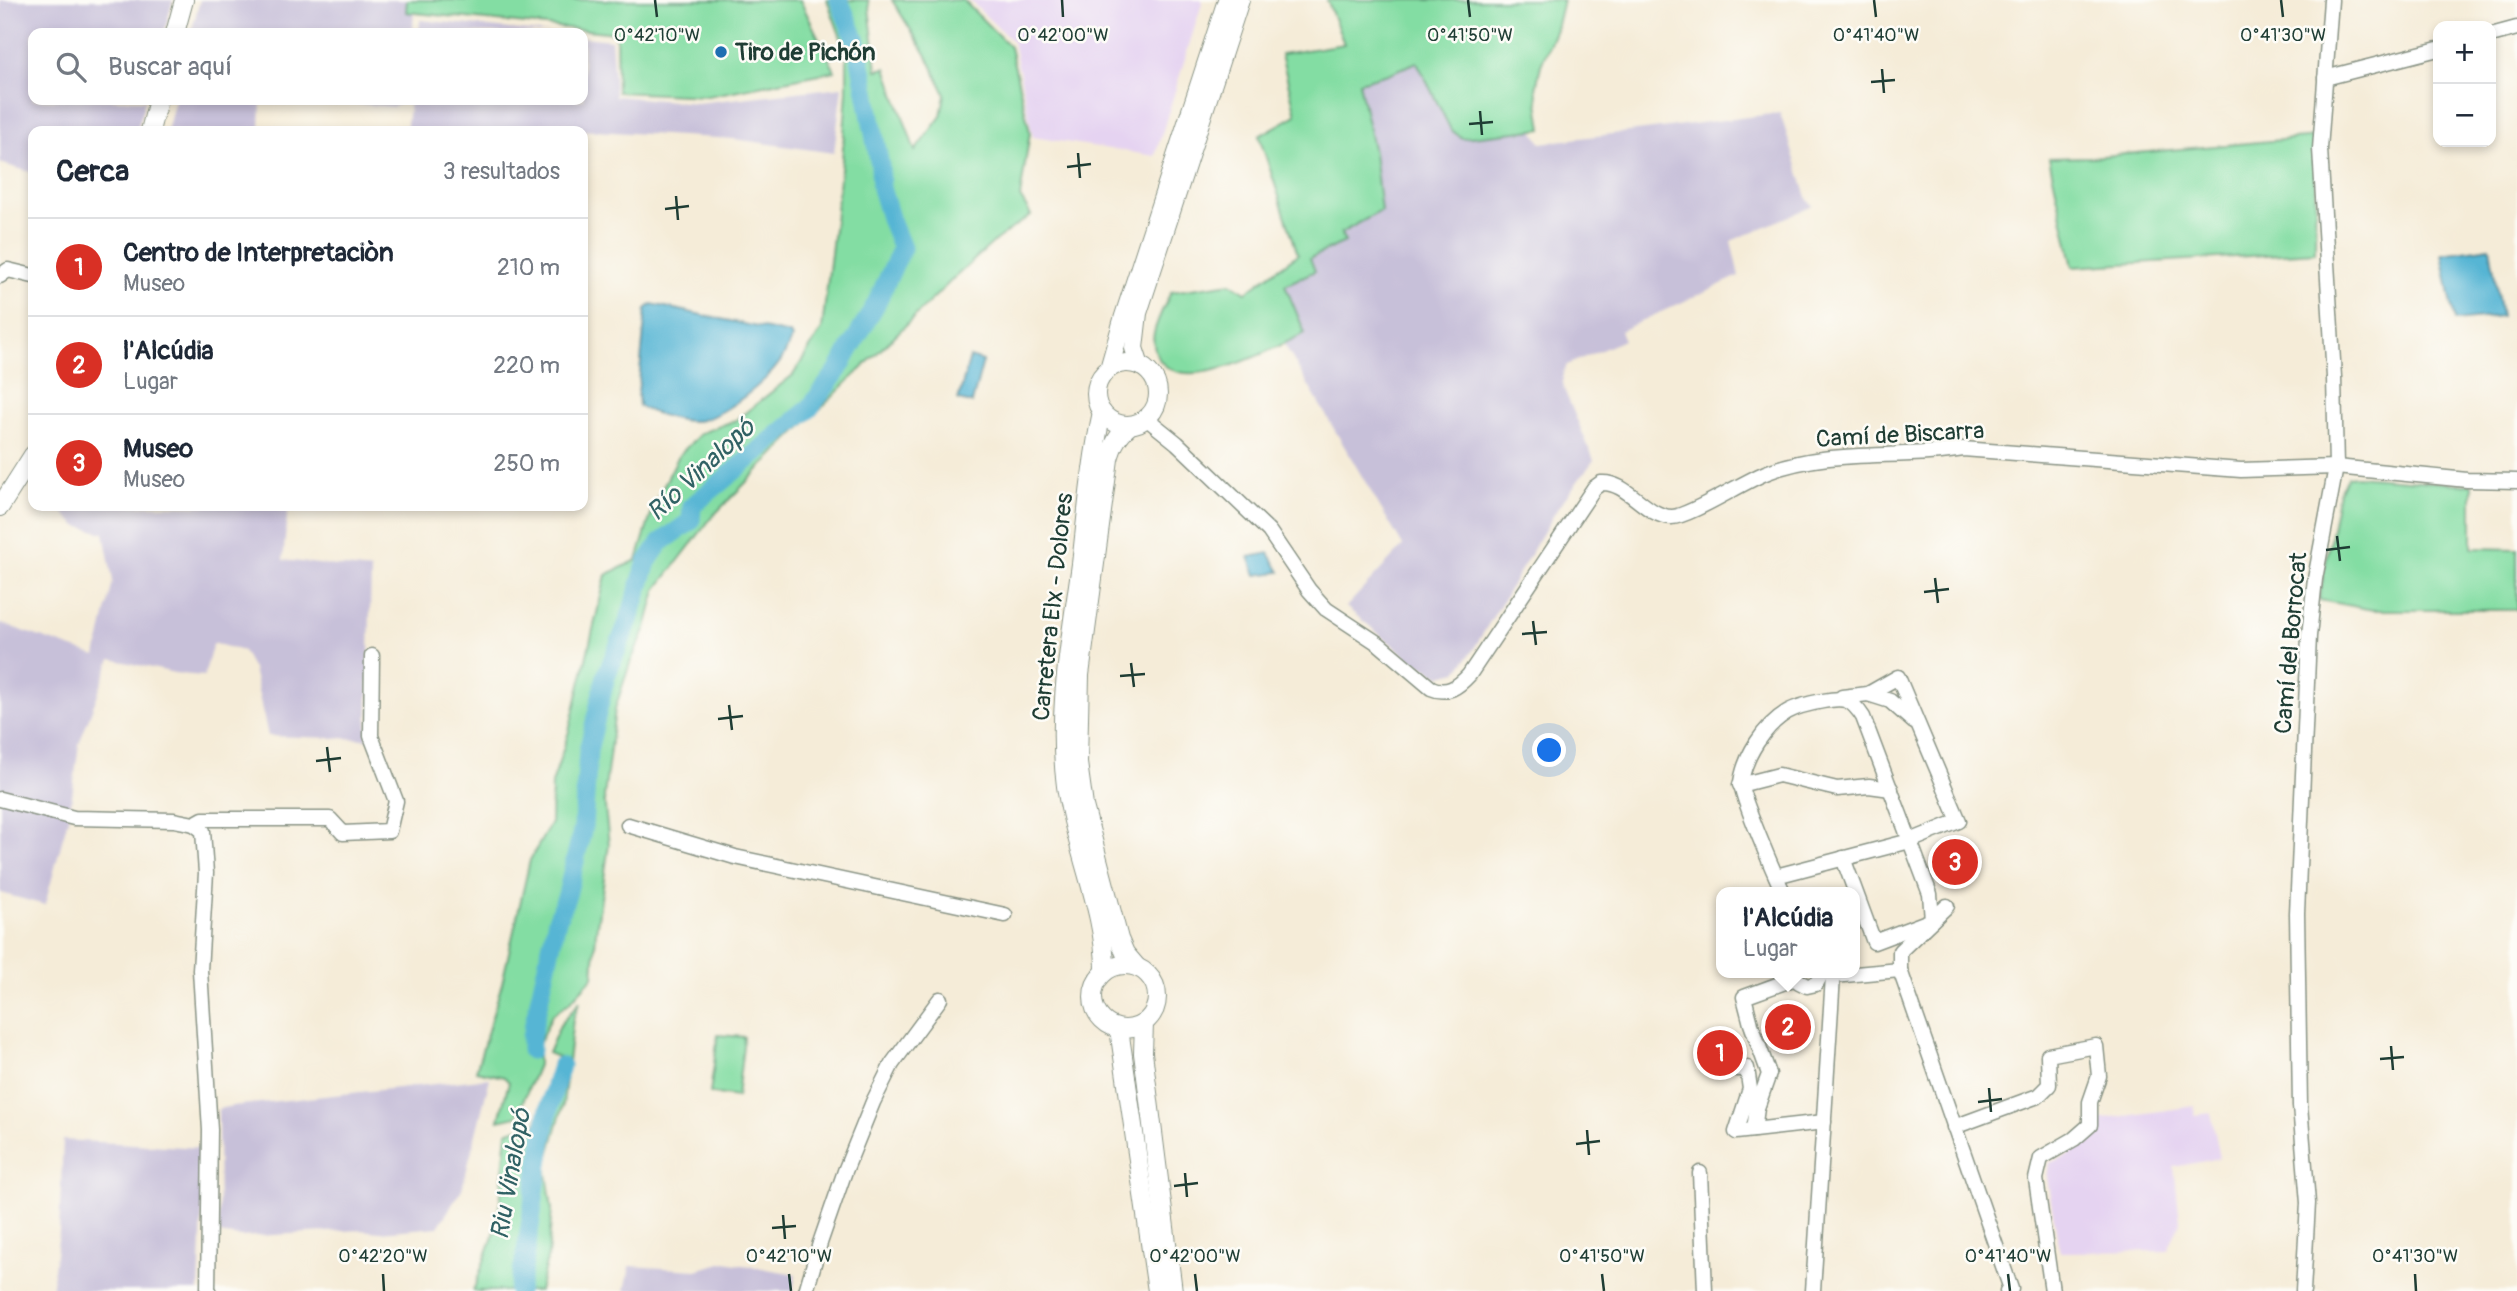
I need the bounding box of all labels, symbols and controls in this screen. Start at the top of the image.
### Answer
map controls [2433,21,2496,147]
button: + [2433,21,2496,84]
text: 0°42'10"W [614,24,700,47]
text: 0°42'00"W [1017,24,1109,47]
text: 0°41'50"W [1427,24,1513,47]
text: 0°41'40"W [1833,24,1919,47]
text: 0°41'30"W [2240,24,2326,47]
search box [28,28,588,105]
place label: Tiro de Pichón [734,38,876,67]
marker: Tiro de Pichón [713,44,729,60]
icon: search [52,48,90,86]
text: Buscar aquí [108,51,232,83]
button: − [2433,84,2496,147]
text: Cerca [56,153,129,190]
text: 3 resultados [443,157,560,186]
text: Centro de Interpretaciòn [123,237,394,269]
text: 1 [75,253,84,282]
text: 210 m [497,253,560,282]
text: Museo [123,269,185,298]
text: l'Alcúdia [123,335,214,367]
text: 2 [73,351,85,380]
text: 220 m [493,351,560,380]
text: Lugar [123,367,178,396]
water label: Río Vinalopó [641,411,763,528]
street label: Camí de Biscarra [1815,416,1985,454]
text: Museo [123,433,193,465]
text: 3 [73,449,85,478]
text: 250 m [494,449,560,478]
text: Museo [123,465,185,494]
street label: Carretera Elx - Dolores [1027,491,1079,722]
street label: Camí del Borrocat [2269,551,2313,735]
your location [1532,733,1566,767]
pin: 3 [1932,836,1978,888]
popup [1716,887,1860,978]
text: l'Alcúdia [1743,902,1833,934]
text: Lugar [1743,934,1798,963]
pin: 2 [1765,1001,1811,1053]
pin: 1 [1697,1027,1743,1079]
water label: Riu Vinalopó [484,1104,539,1242]
text: 0°42'20"W [338,1245,428,1268]
text: 0°42'10"W [746,1245,832,1268]
text: 0°42'00"W [1149,1245,1241,1268]
text: 0°41'50"W [1559,1245,1645,1268]
text: 0°41'40"W [1965,1245,2051,1268]
text: 0°41'30"W [2372,1245,2458,1268]

